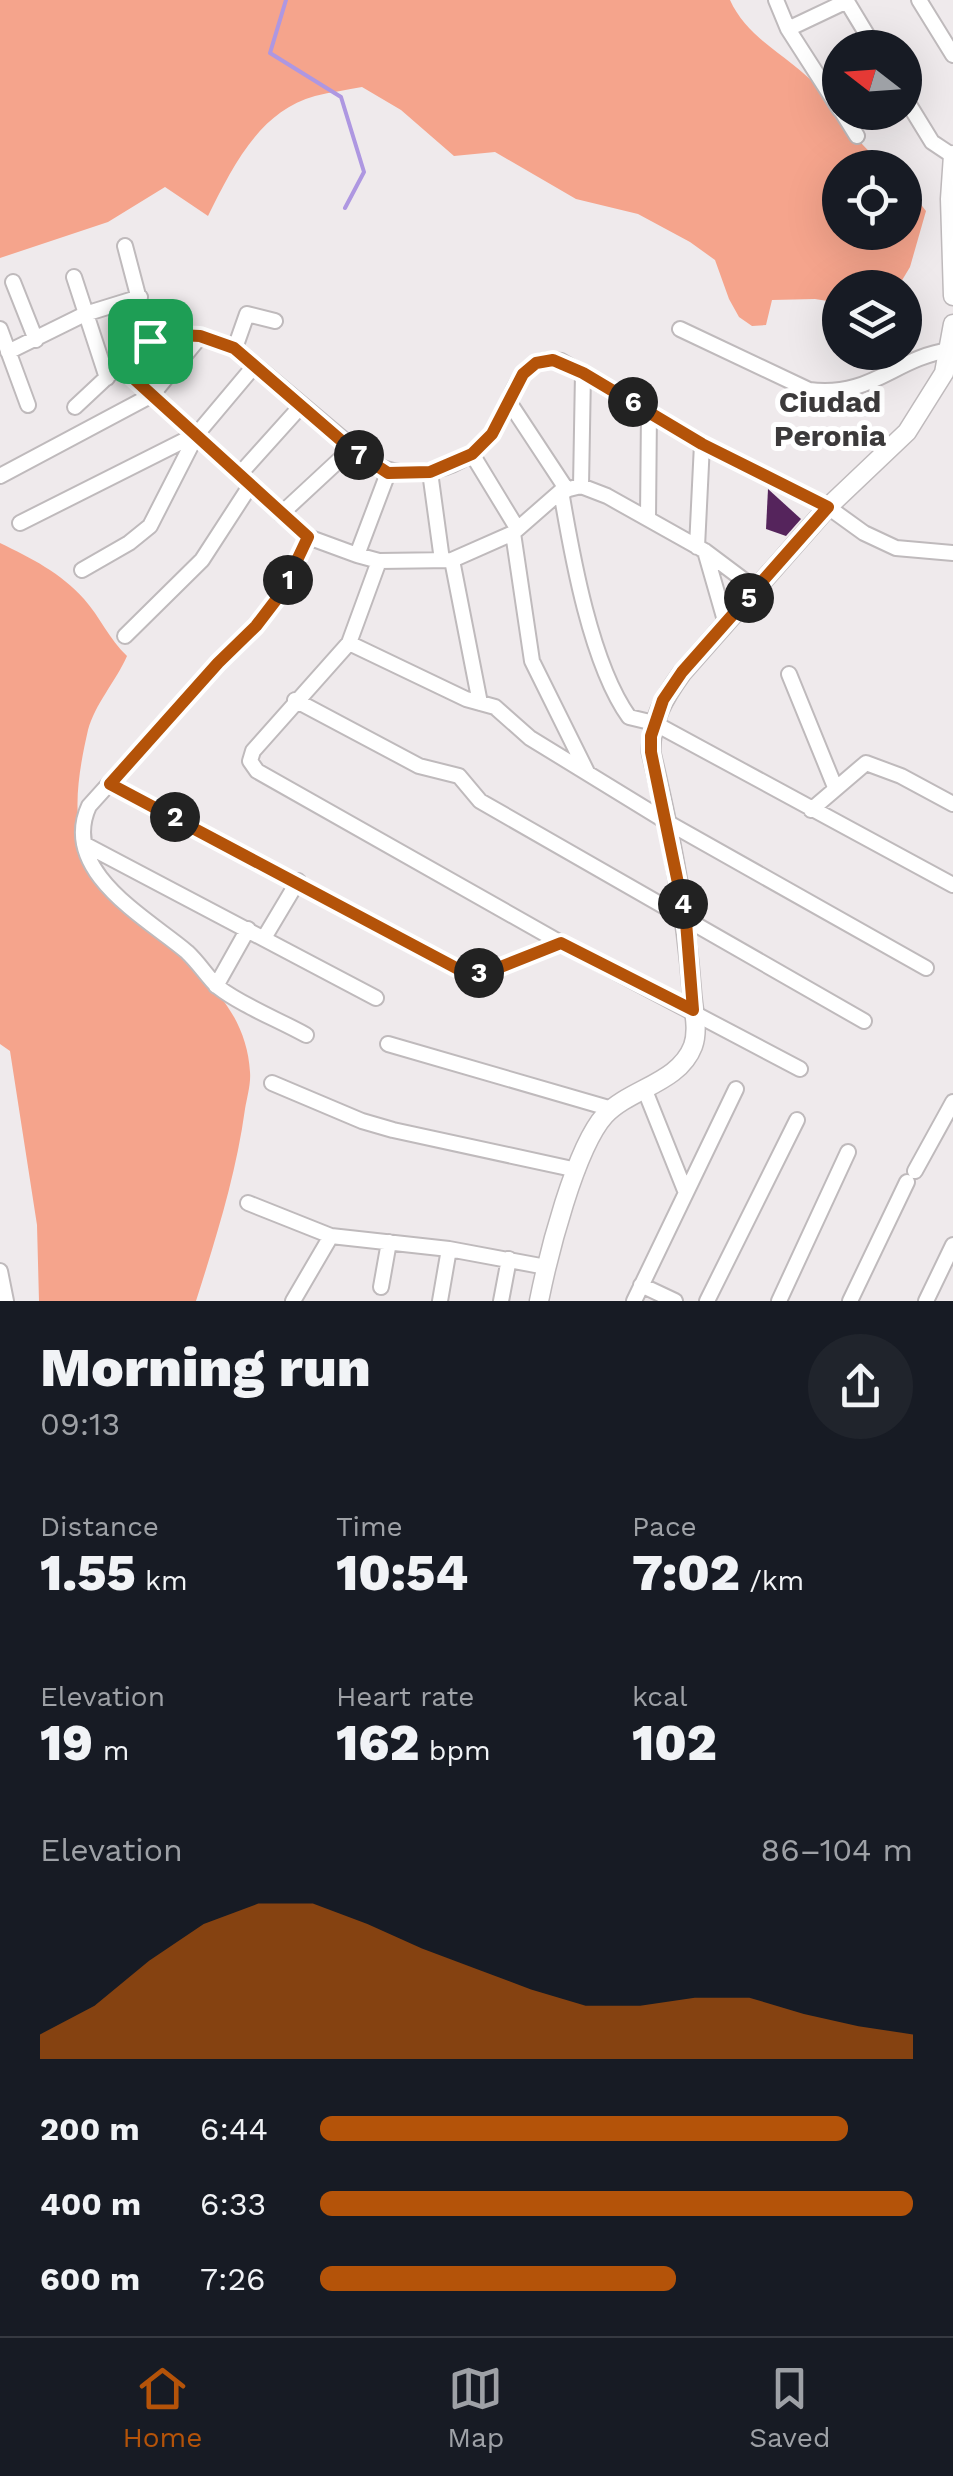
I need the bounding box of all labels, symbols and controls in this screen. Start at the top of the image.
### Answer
north arrow [822,30,922,130]
map controls [822,30,922,370]
button: locate [822,150,922,250]
button: layers [822,270,922,370]
pin [108,299,193,384]
icon: arrive [123,314,178,369]
pin: 6 [608,377,658,427]
district label: Ciudad Peronia [774,384,887,453]
text: 6 [624,385,642,418]
pin: 7 [334,430,384,480]
text: 7 [350,438,368,471]
pin: 1 [263,555,313,605]
text: 1 [282,563,294,596]
pin: 5 [724,573,774,623]
text: 5 [741,581,757,614]
pin: 2 [150,792,200,842]
text: 2 [167,800,183,833]
pin: 4 [658,879,708,929]
text: 4 [674,887,692,920]
pin: 3 [454,948,504,998]
text: 3 [471,956,487,989]
button: share [808,1334,913,1439]
text: Morning run [40,1335,371,1399]
text: 09:13 [40,1405,120,1443]
text: Distance [40,1510,159,1543]
text: Time [336,1510,403,1543]
text: Pace [632,1510,697,1543]
text: 1.55 [40,1543,136,1602]
text: 10:54 [336,1543,468,1602]
text: 7:02 [632,1543,740,1602]
text: km [136,1564,188,1597]
text: /km [740,1564,804,1597]
text: Elevation [40,1680,165,1713]
text: Heart rate [336,1680,474,1713]
text: kcal [632,1680,687,1713]
text: 19 [40,1713,93,1772]
text: 162 [336,1713,419,1772]
text: 102 [632,1713,717,1772]
text: m [93,1734,129,1767]
text: bpm [419,1734,491,1767]
text: Elevation [40,1831,183,1869]
text: 86–104 m [761,1831,913,1869]
text: 200 m [40,2110,140,2148]
text: 6:44 [200,2110,268,2148]
text: 400 m [40,2185,141,2223]
text: 6:33 [200,2185,266,2223]
text: 600 m [40,2260,140,2298]
text: 7:26 [200,2260,266,2298]
tab: Home [122,2361,202,2454]
tab: Map [447,2361,504,2454]
tab: Saved [749,2361,831,2454]

